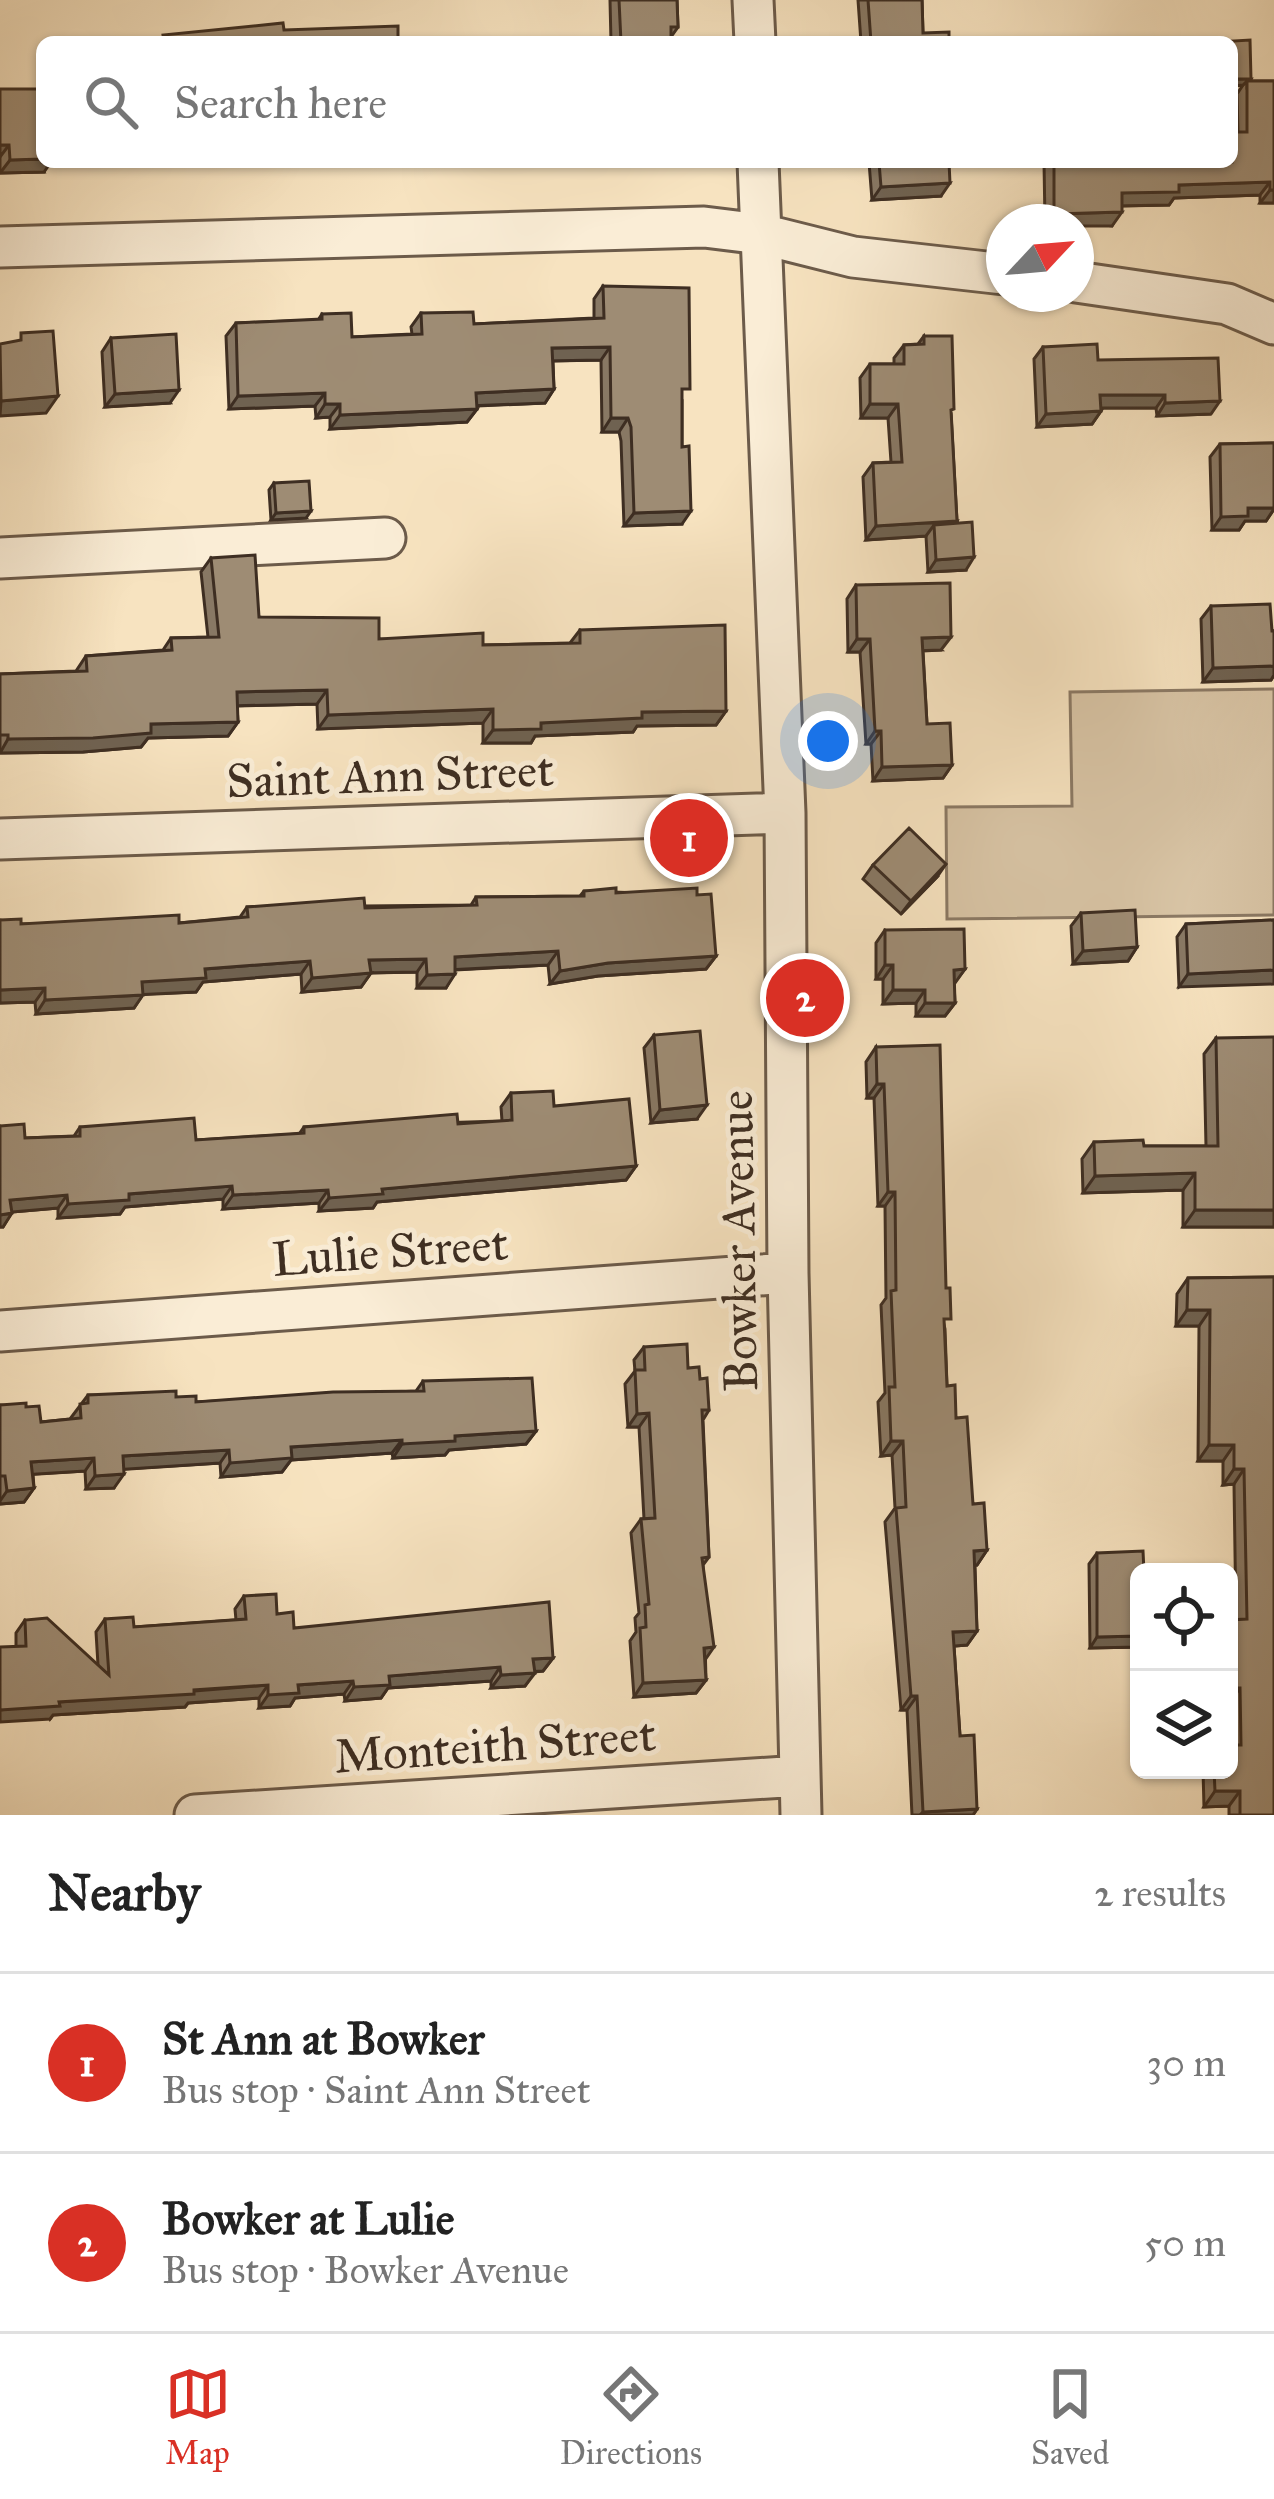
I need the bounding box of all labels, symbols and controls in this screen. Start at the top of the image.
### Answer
search box [36,36,1238,168]
icon: search [78,69,144,135]
text: Search here [174,75,387,130]
north arrow [986,204,1094,312]
your location [798,711,858,771]
street label: Saint Ann Street [225,740,555,810]
pin: 1 [650,793,728,883]
pin: 2 [766,953,844,1043]
street label: Bowker Avenue [706,1090,770,1392]
street label: Lulie Street [270,1213,510,1289]
map controls [1130,1563,1238,1779]
button: locate [1130,1563,1238,1671]
button: layers [1130,1671,1238,1779]
street label: Monteith Street [332,1704,658,1786]
text: Nearby [48,1862,200,1924]
text: 2 results [1094,1869,1226,1917]
text: St Ann at Bowker [162,2011,485,2066]
text: 1 [79,2039,95,2087]
text: 30 m [1147,2039,1226,2087]
text: Bus stop · Saint Ann Street [162,2066,591,2114]
text: Bowker at Lulie [162,2191,454,2246]
text: 2 [77,2219,97,2267]
text: 50 m [1144,2219,1226,2267]
text: Bus stop · Bowker Avenue [162,2246,569,2294]
tab: Map [165,2361,231,2473]
tab: Directions [560,2361,702,2473]
tab: Saved [1031,2361,1109,2473]

